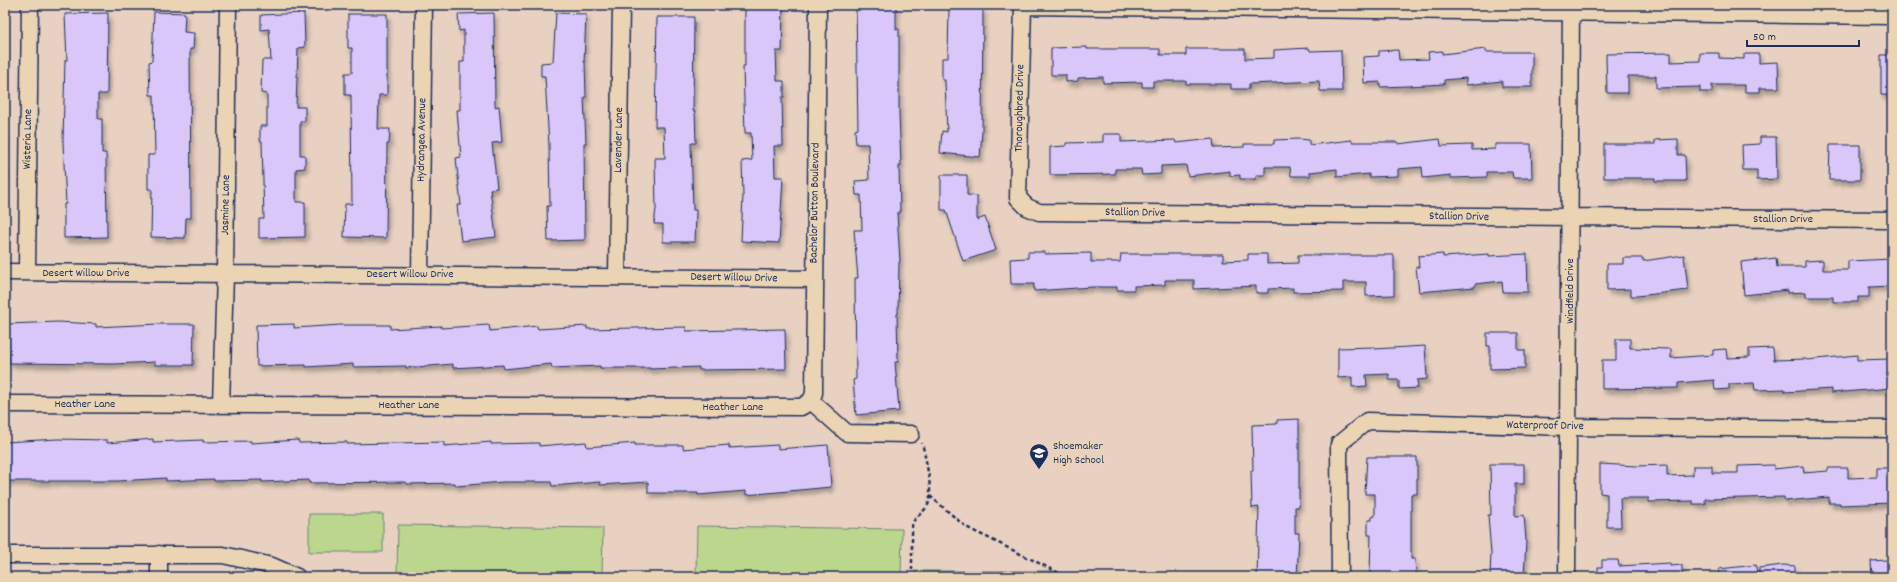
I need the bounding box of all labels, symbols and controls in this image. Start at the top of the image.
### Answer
scale bar [1747,22,1859,48]
text: 50 m [1753,29,1776,46]
street label: Thoroughbred Drive [1011,64,1029,152]
street label: Hydrangea Avenue [413,98,431,182]
street label: Lavender Lane [610,107,628,173]
street label: Wisteria Lane [19,109,37,169]
street label: Bachelor Button Boulevard [805,143,825,263]
street label: Jasmine Lane [217,175,235,235]
street label: Stallion Drive [1105,204,1165,222]
street label: Stallion Drive [1429,208,1489,226]
street label: Stallion Drive [1753,211,1813,228]
street label: Windfield Drive [1562,258,1579,324]
street label: Desert Willow Drive [42,265,130,282]
street label: Desert Willow Drive [366,266,454,283]
street label: Desert Willow Drive [690,269,778,287]
street label: Heather Lane [55,396,115,413]
street label: Heather Lane [379,397,439,414]
street label: Heather Lane [703,399,763,416]
street label: Waterproof Drive [1506,417,1584,435]
place label: Shoemaker High School [1053,438,1104,469]
school or university icon: Shoemaker High School [1028,442,1050,470]

